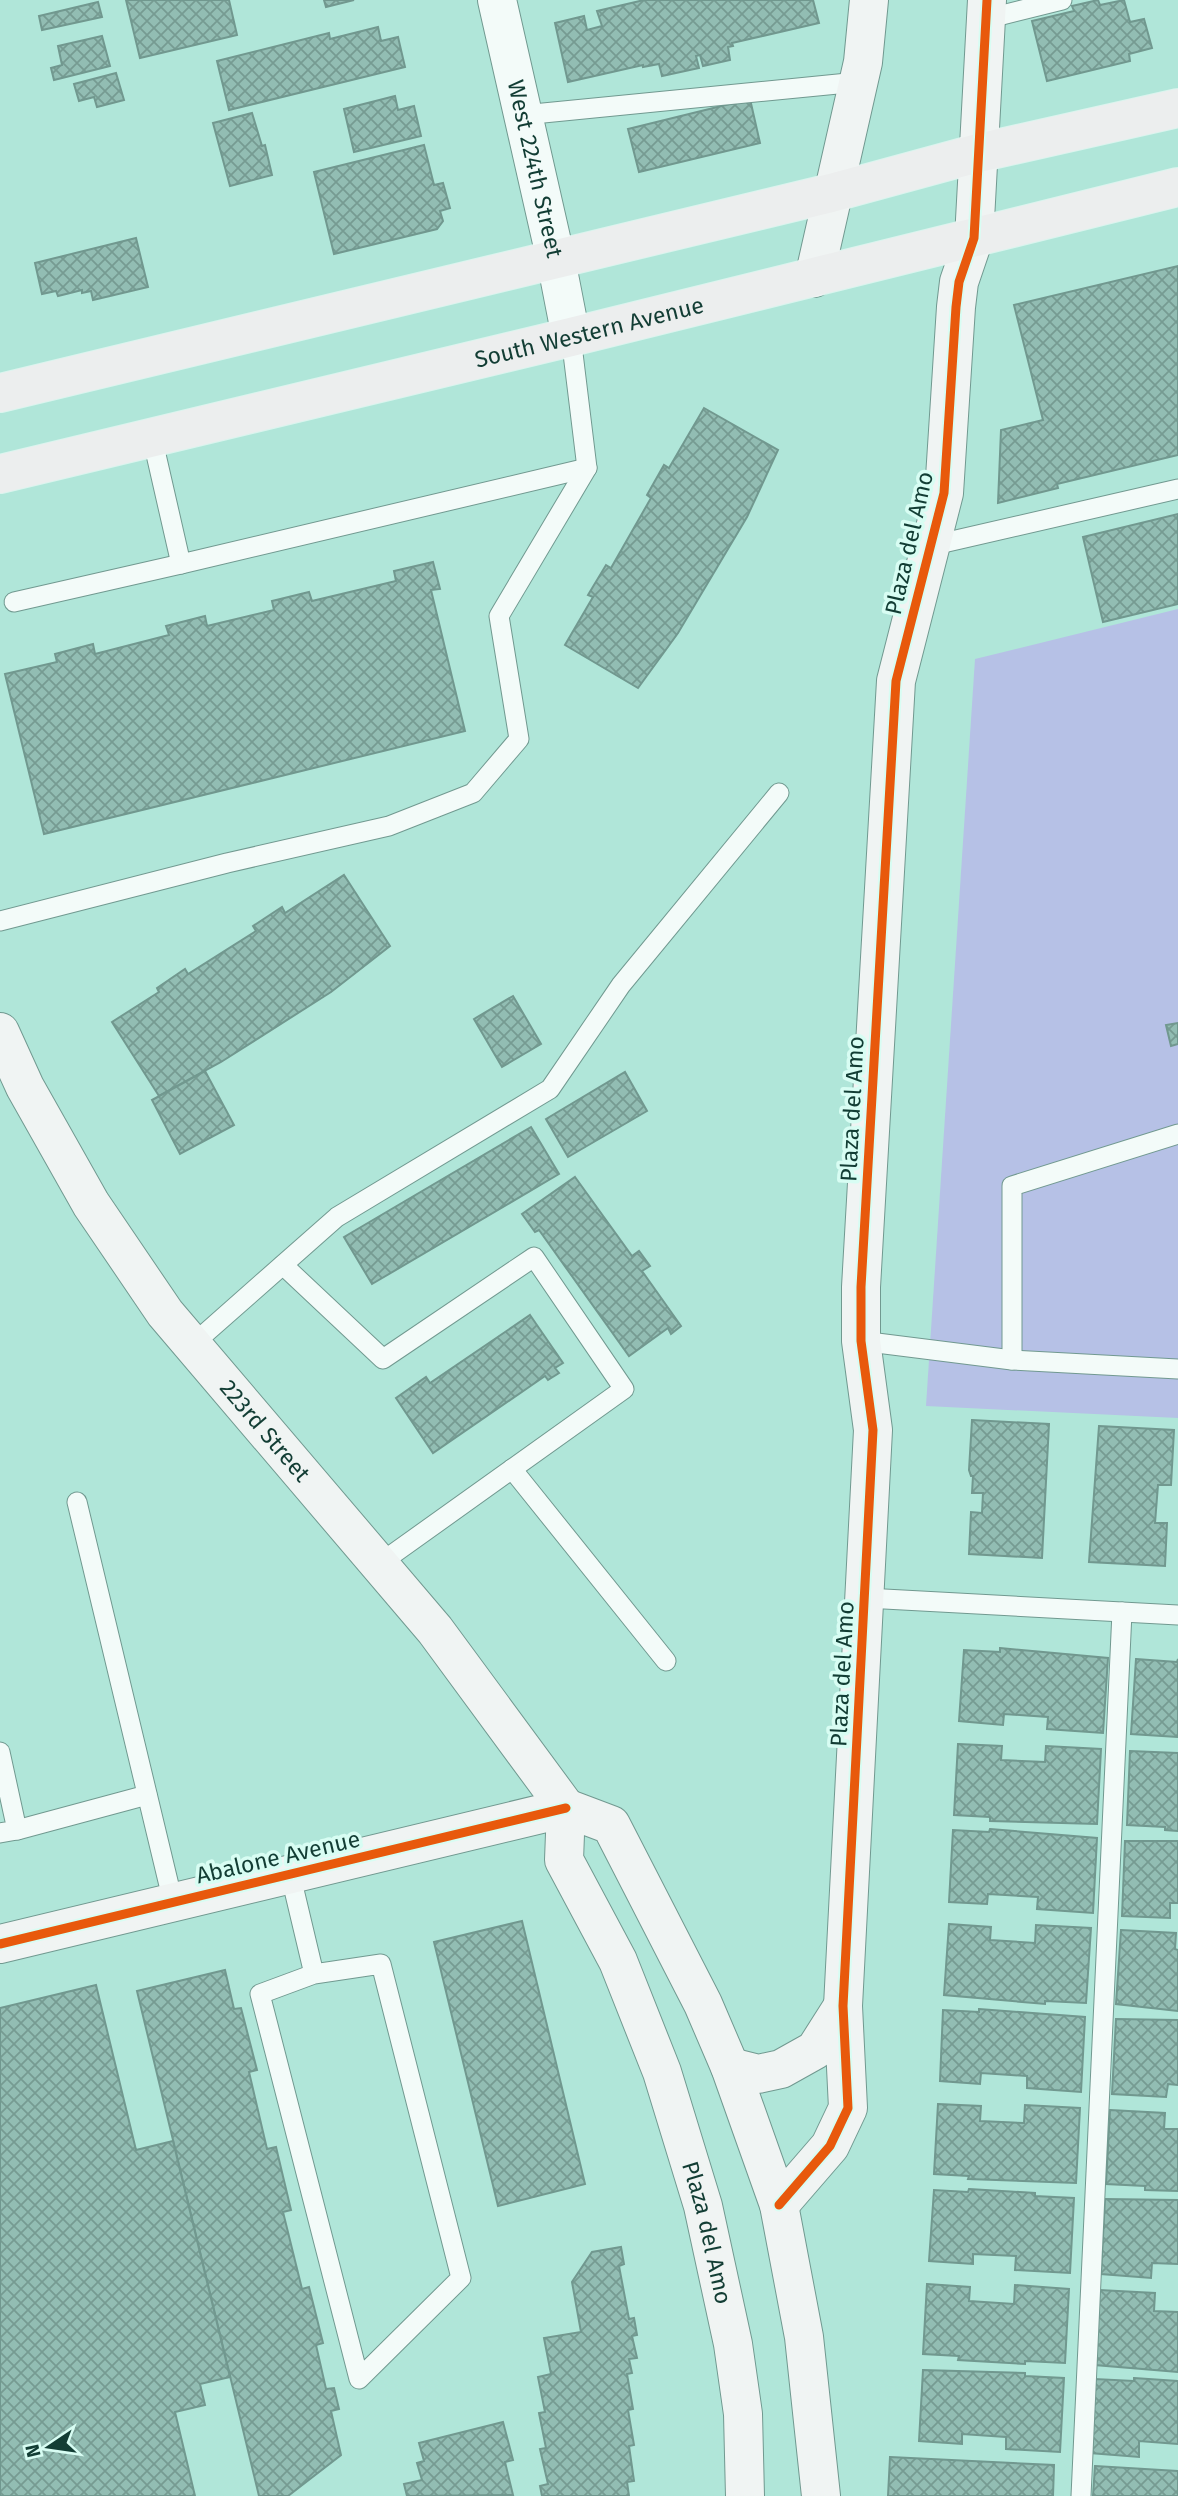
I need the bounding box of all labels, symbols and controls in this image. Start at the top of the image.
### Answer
street label: West 224th Street [502,77,569,261]
street label: South Western Avenue [472,291,707,374]
street label: Plaza del Amo [879,469,939,617]
street label: Plaza del Amo [834,1035,870,1183]
street label: 223rd Street [214,1374,317,1488]
street label: Plaza del Amo [824,1600,860,1748]
street label: Abalone Avenue [193,1825,363,1889]
street label: Plaza del Amo [676,2158,738,2307]
north arrow [14,2412,84,2482]
text: N [20,2442,46,2459]

